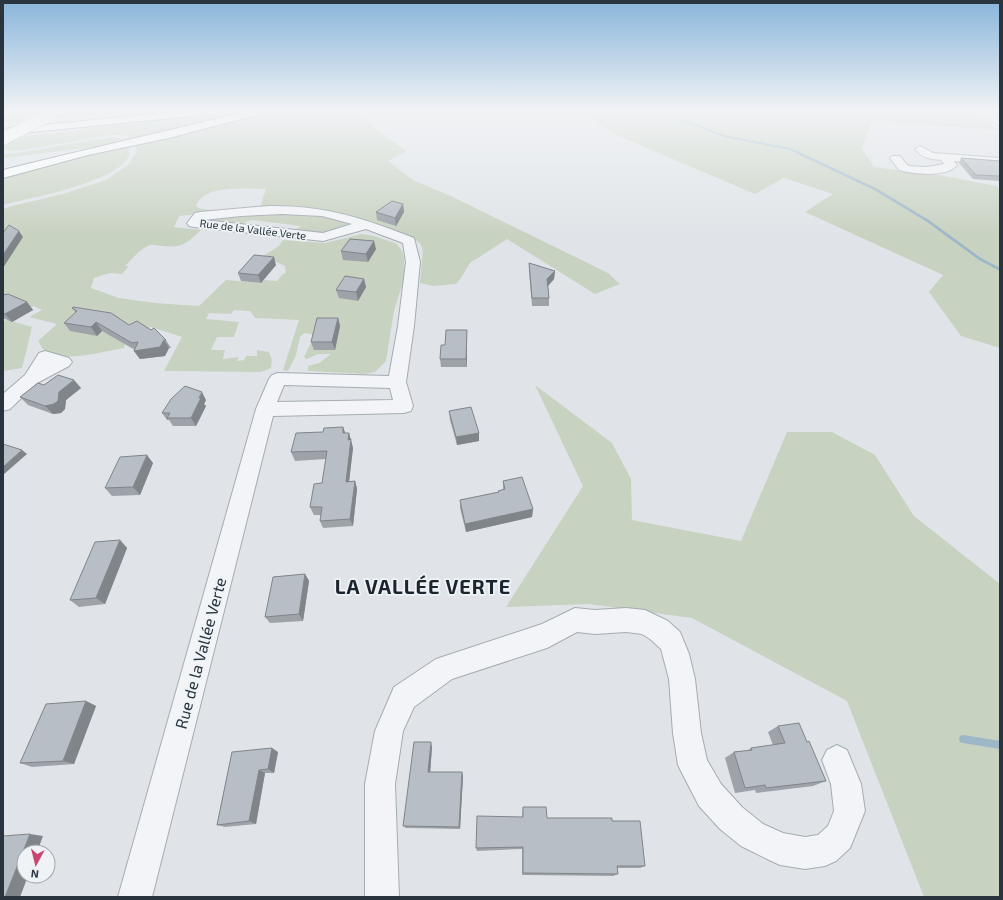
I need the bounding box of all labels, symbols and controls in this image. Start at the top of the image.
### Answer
street label: Rue de la Vallée Verte [199,216,307,242]
district label: LA VALLÉE VERTE [335,574,511,598]
street label: Rue de la Vallée Verte [171,575,229,731]
north arrow [16,844,56,884]
text: N [30,867,39,881]

